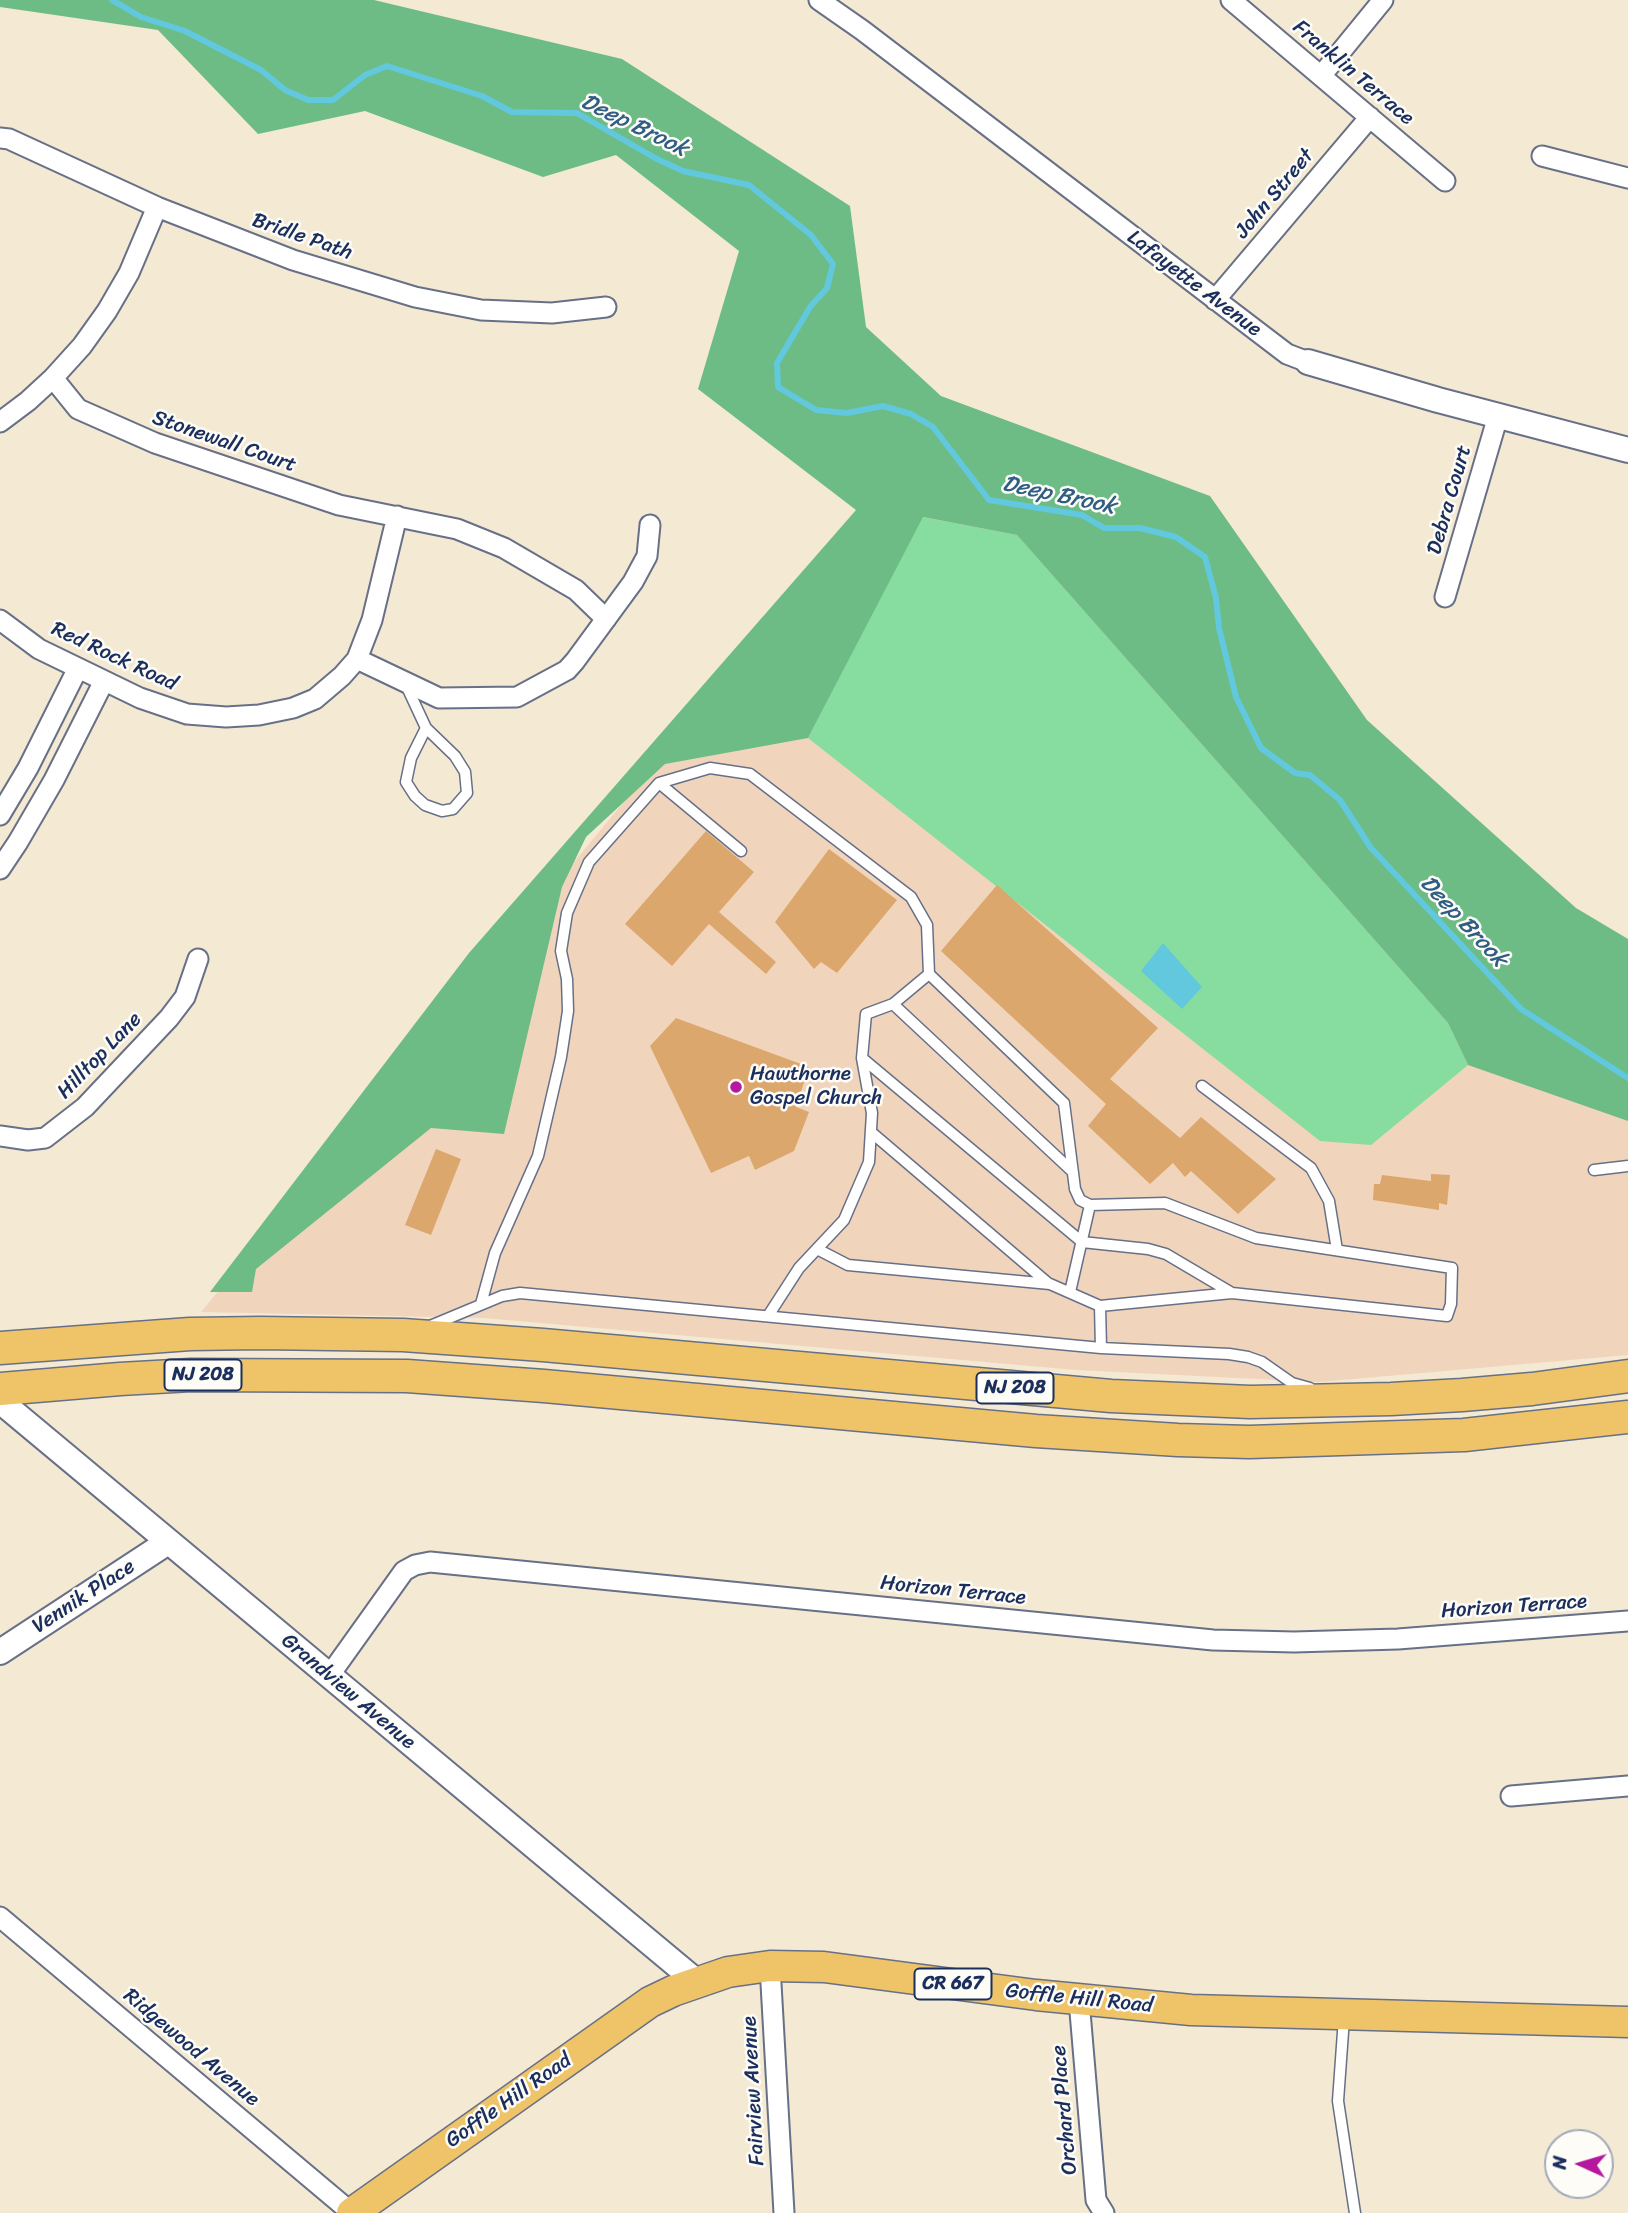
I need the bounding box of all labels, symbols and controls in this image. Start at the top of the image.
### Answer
street label: Franklin Terrace [1287,15,1419,131]
water label: Deep Brook [576,88,692,164]
street label: John Street [1230,144,1320,244]
street label: Bridle Path [249,208,355,266]
street label: Lafayette Avenue [1122,225,1266,343]
street label: Stonewall Court [149,406,299,478]
street label: Debra Court [1422,443,1478,557]
water label: Deep Brook [1000,471,1118,521]
street label: Red Rock Road [47,617,181,697]
water label: Deep Brook [1414,871,1512,973]
street label: Hilltop Lane [52,1007,148,1105]
place label: Hawthorne Gospel Church [750,1062,882,1112]
marker: Hawthorne Gospel Church [728,1079,744,1095]
road number: NJ 208 [164,1359,242,1390]
road number: NJ 208 [976,1372,1054,1404]
street label: Vennik Place [28,1555,140,1639]
street label: Horizon Terrace [879,1571,1027,1611]
street label: Horizon Terrace [1440,1589,1588,1625]
street label: Grandview Avenue [276,1629,420,1755]
road number: CR 667 [914,1968,992,2000]
street label: Goffle Hill Road [1004,1979,1154,2019]
street label: Ridgewood Avenue [118,1984,264,2112]
street label: Fairview Avenue [737,2016,771,2166]
street label: Orchard Place [1047,2044,1083,2176]
street label: Goffle Hill Road [441,2048,577,2154]
north arrow [1544,2129,1614,2199]
text: N [1543,2155,1576,2170]

